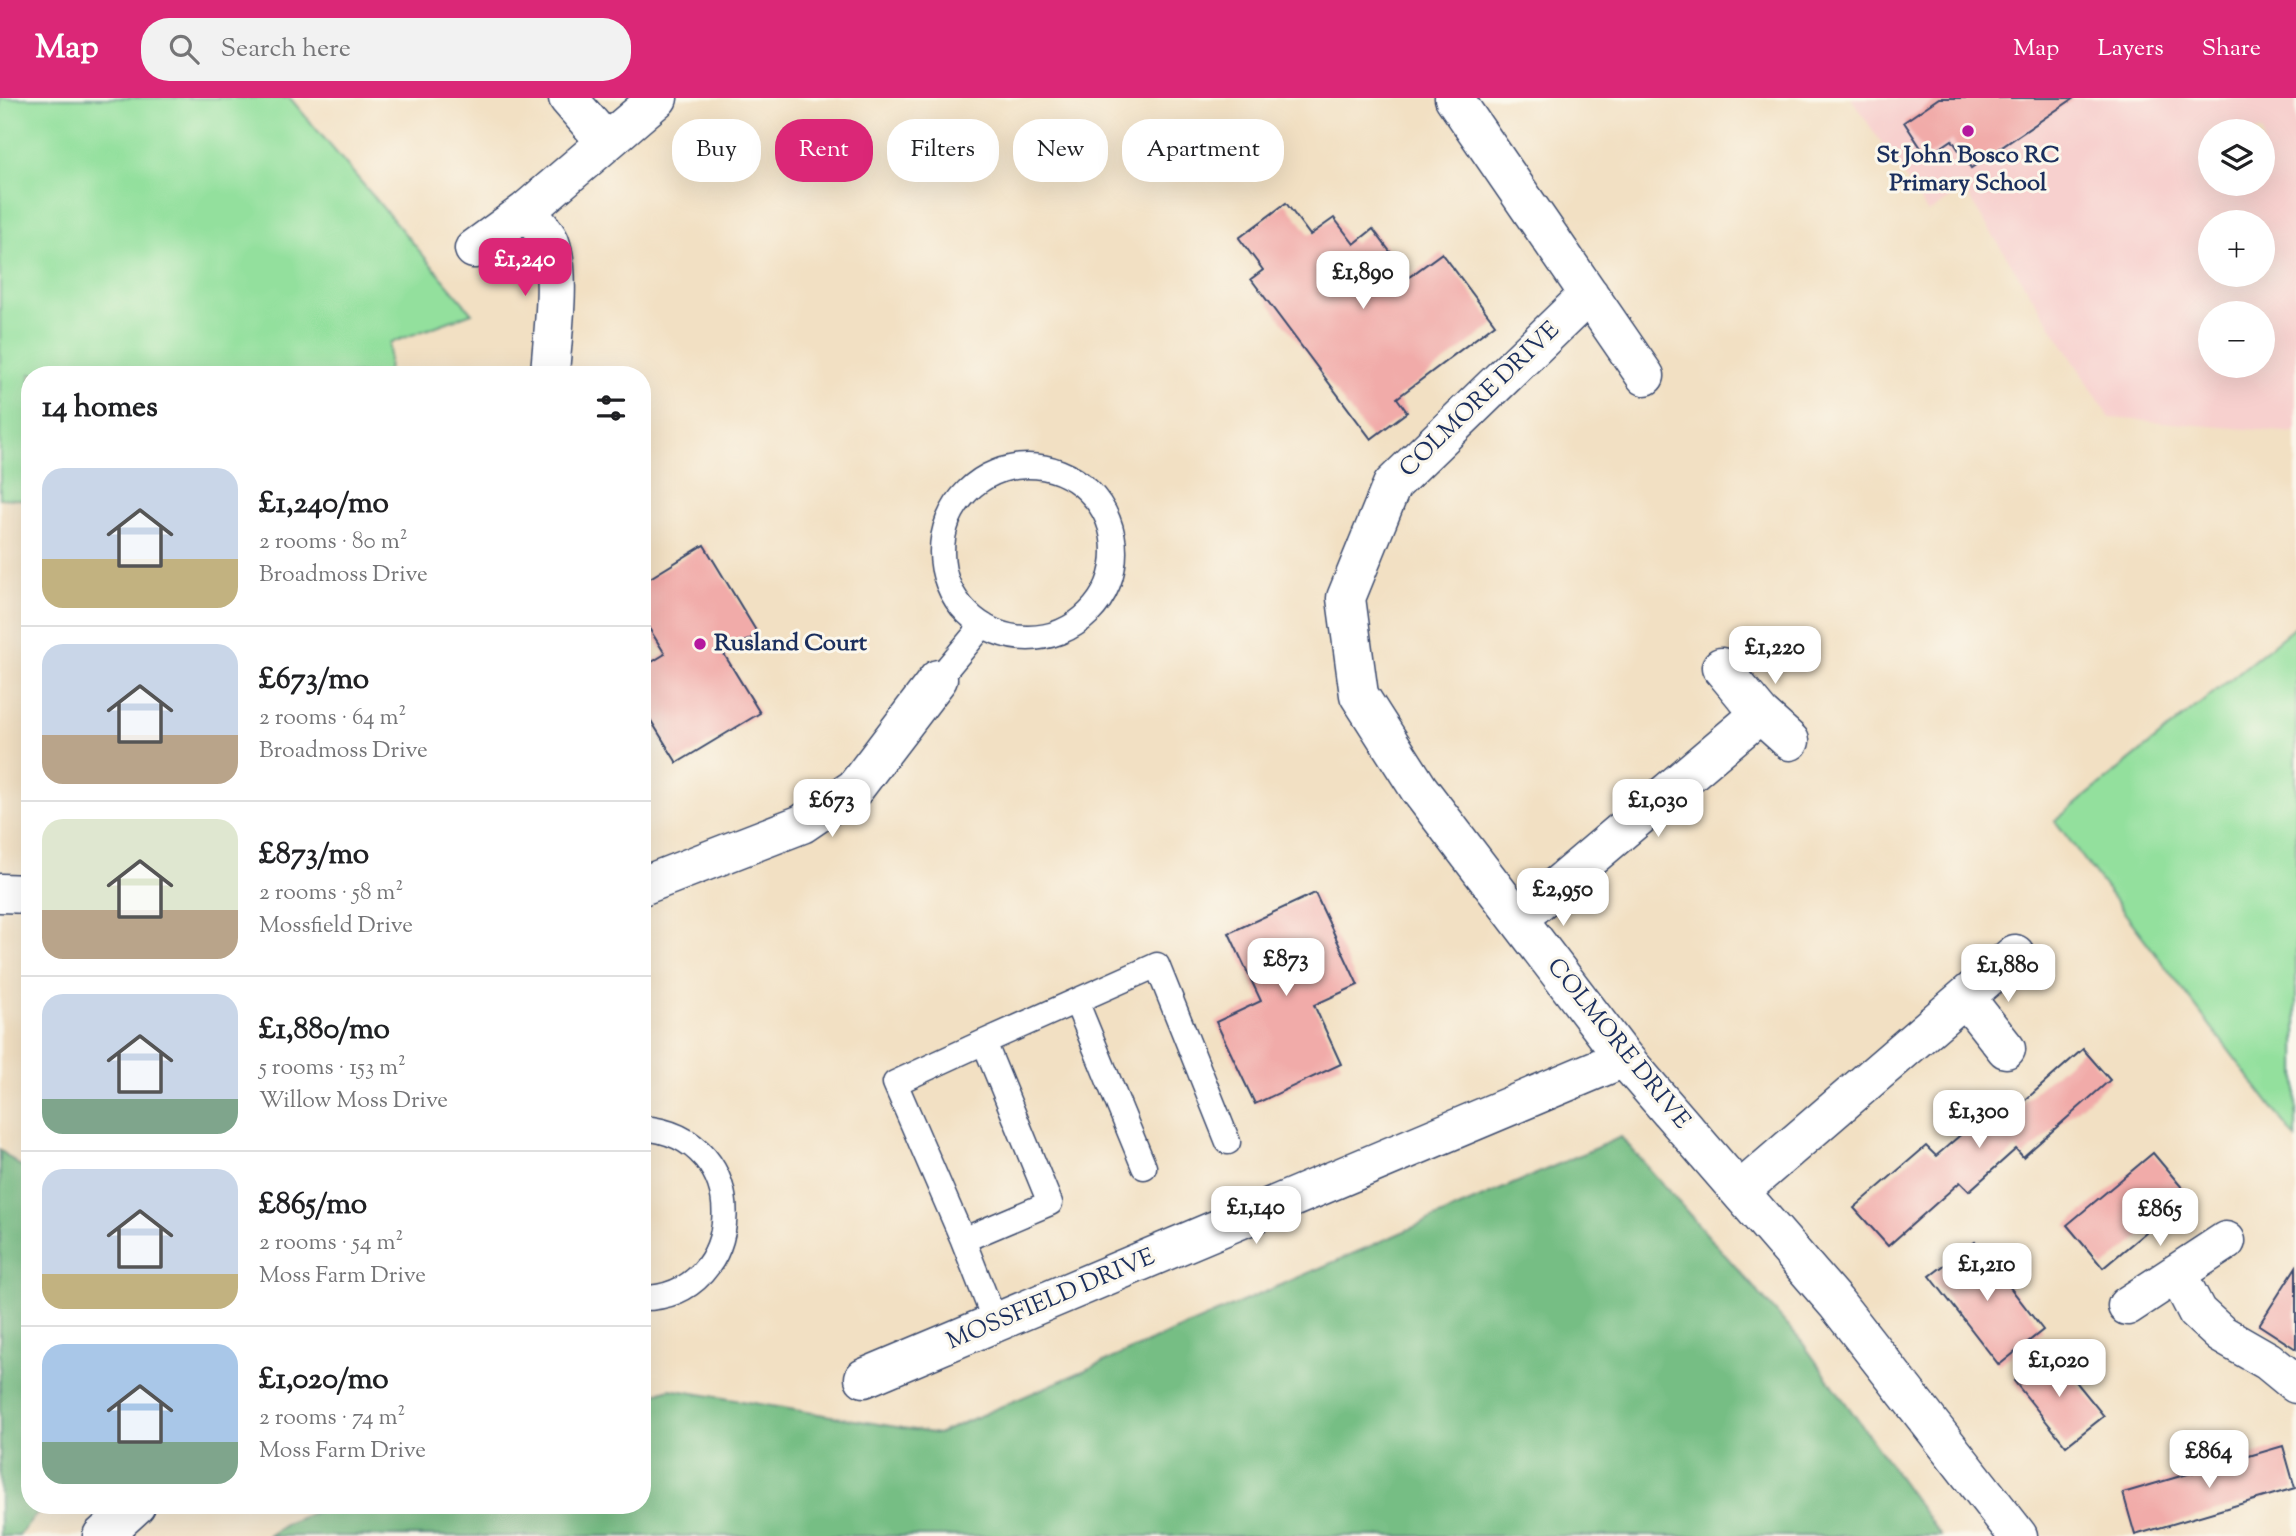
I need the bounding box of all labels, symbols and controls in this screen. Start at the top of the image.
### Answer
search box [141,18,631,81]
text: Map [35,25,99,73]
icon: search [165,30,203,68]
text: Search here [221,31,351,68]
text: Map [2013,32,2059,66]
text: Layers [2097,32,2164,66]
text: Share [2202,32,2261,66]
chip: Buy [672,119,761,182]
chip: Rent [775,119,873,182]
chip: Filters [887,119,999,182]
chip: New [1013,119,1108,182]
chip: Apartment [1122,119,1284,182]
map controls [2198,119,2275,378]
button: layers [2198,119,2275,196]
marker: St John Bosco RC Primary School [1960,123,1976,139]
place label: St John Bosco RC Primary School [1876,139,2060,201]
button: + [2198,210,2275,287]
pin: £1,240 [468,238,582,298]
text: £1,240 [495,244,555,277]
pin: £1,890 [1306,252,1420,311]
text: £1,890 [1332,257,1394,290]
button: − [2198,301,2275,378]
street label: COLMORE DRIVE [1392,314,1568,486]
text: 14 homes [42,387,158,430]
icon: filters [592,389,630,427]
text: £1,240/mo [259,483,389,526]
icon: home [98,496,182,580]
text: 2 rooms · 80 m² [259,526,407,559]
text: Broadmoss Drive [259,559,428,592]
pin: £1,220 [1718,626,1832,686]
place label: Rusland Court [714,627,868,661]
text: £1,220 [1745,632,1805,665]
marker: Rusland Court [692,636,708,652]
text: £673/mo [259,659,369,702]
icon: home [98,672,182,756]
text: 2 rooms · 64 m² [259,702,406,735]
text: Broadmoss Drive [259,735,428,768]
pin: £673 [791,780,873,839]
pin: £1,030 [1601,780,1715,839]
text: £673 [809,785,855,818]
text: £1,030 [1628,785,1688,818]
text: £873/mo [259,834,369,877]
icon: home [98,847,182,931]
pin: £2,950 [1506,868,1620,928]
text: £2,950 [1533,874,1593,907]
text: 2 rooms · 58 m² [259,877,403,910]
text: Mossfield Drive [259,910,413,943]
pin: £873 [1245,939,1327,998]
text: £873 [1263,944,1309,977]
pin: £1,880 [1951,944,2065,1004]
text: £1,880 [1977,950,2039,983]
street label: COLMORE DRIVE [1538,951,1698,1137]
text: £1,880/mo [259,1009,390,1052]
icon: home [98,1022,182,1106]
text: 5 rooms · 153 m² [259,1052,406,1085]
text: Willow Moss Drive [259,1085,448,1118]
pin: £1,300 [1922,1090,2036,1150]
text: £1,300 [1949,1096,2009,1129]
text: £865/mo [259,1184,367,1227]
pin: £1,140 [1199,1186,1313,1246]
pin: £865 [2119,1188,2201,1248]
text: £1,140 [1227,1192,1285,1225]
text: £865 [2138,1194,2182,1227]
icon: home [98,1197,182,1281]
text: 2 rooms · 54 m² [259,1227,403,1260]
street label: MOSSFIELD DRIVE [942,1241,1161,1359]
pin: £1,210 [1930,1244,2044,1303]
text: £1,210 [1959,1249,2015,1282]
text: Moss Farm Drive [259,1260,426,1293]
pin: £1,020 [2002,1340,2116,1399]
text: £1,020 [2029,1345,2089,1378]
text: £1,020/mo [259,1359,389,1402]
icon: home [98,1372,182,1456]
text: 2 rooms · 74 m² [259,1402,405,1435]
pin: £864 [2168,1430,2250,1490]
text: Moss Farm Drive [259,1435,426,1468]
text: £864 [2186,1436,2232,1469]

